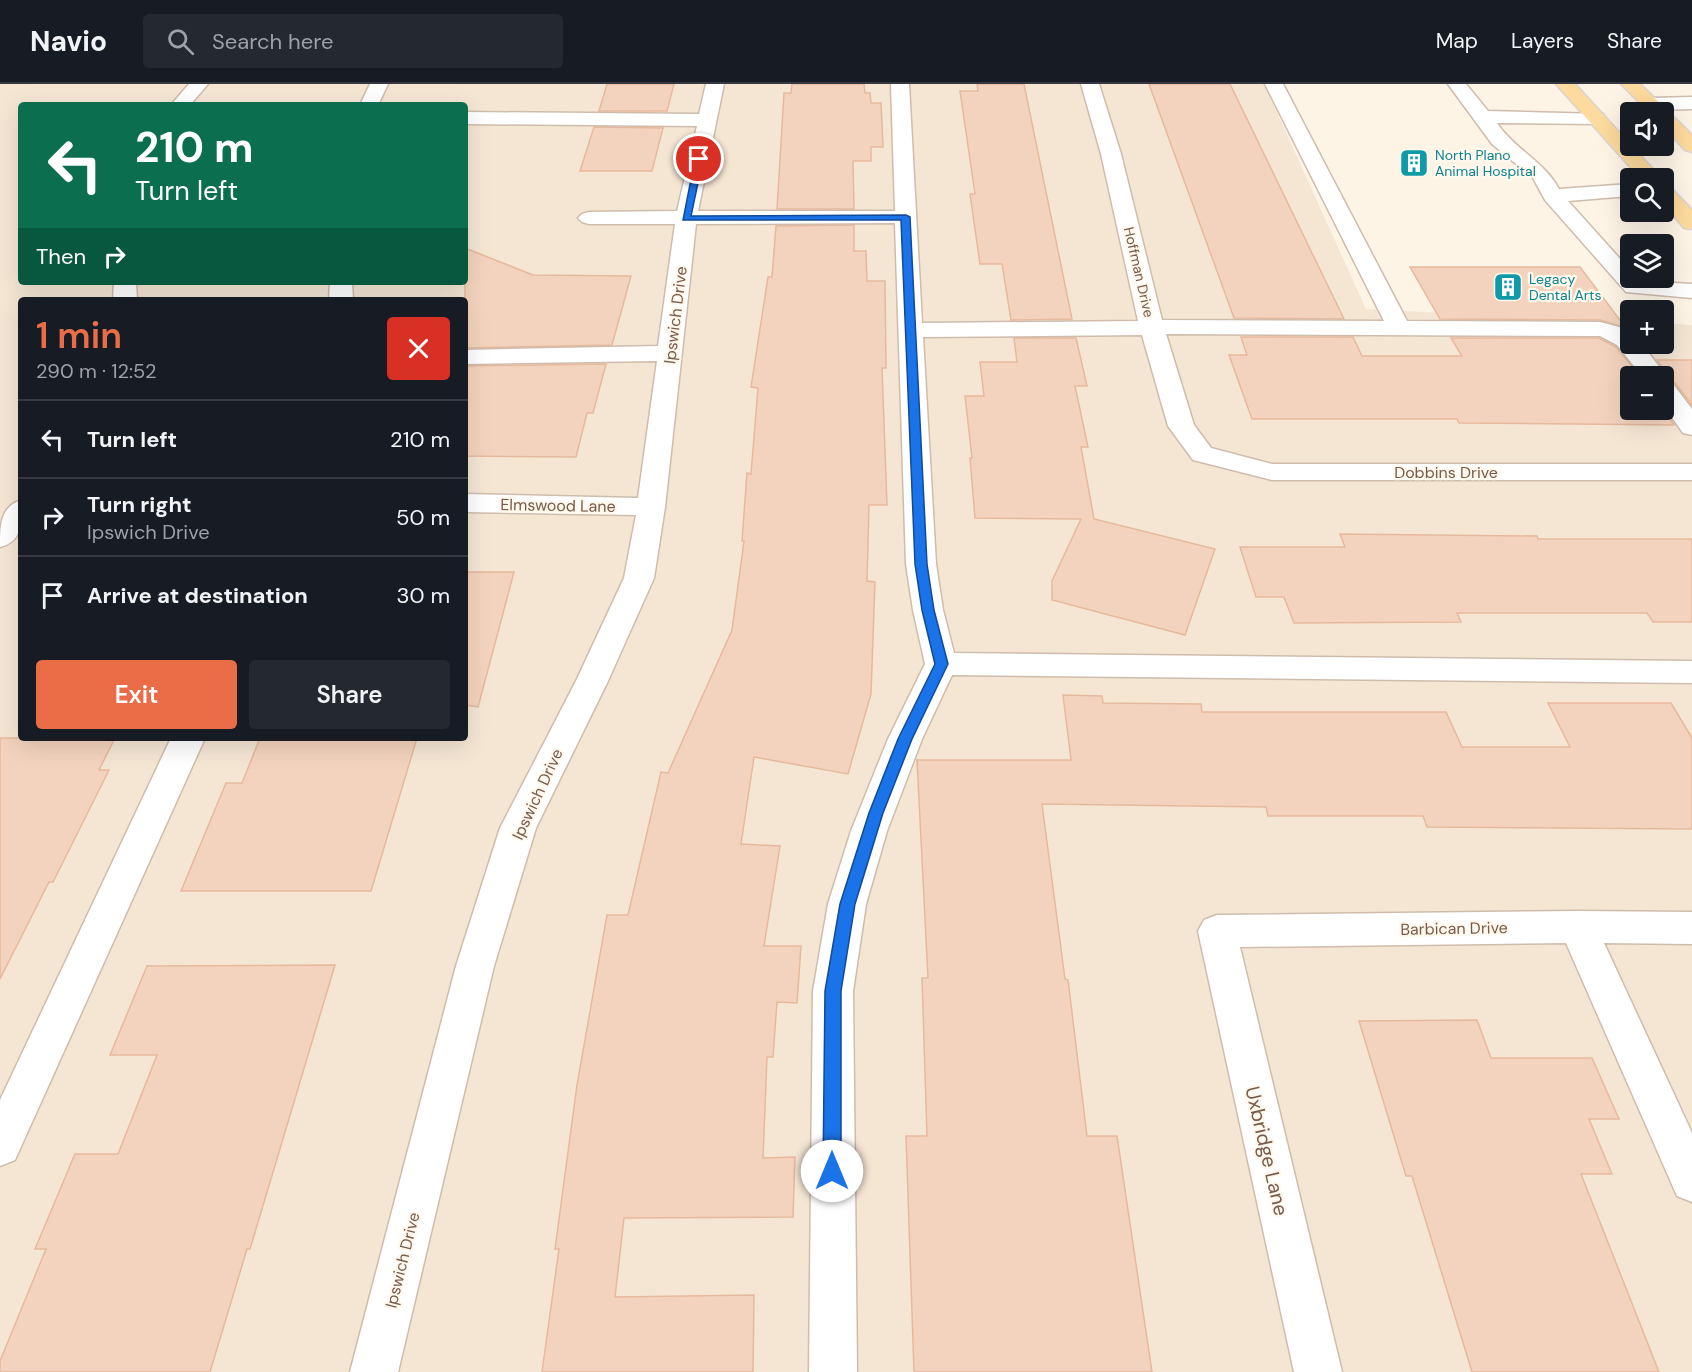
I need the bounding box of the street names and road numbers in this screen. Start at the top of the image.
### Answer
street label: Hoffman Drive [1120,225,1158,319]
street label: Ipswich Drive [659,265,692,365]
street label: Dobbins Drive [1394,462,1498,483]
street label: Elmswood Lane [500,494,616,517]
street label: Ipswich Drive [507,745,568,843]
street label: Barbican Drive [1400,917,1508,940]
street label: Uxbridge Lane [1239,1084,1295,1218]
street label: Ipswich Drive [380,1210,425,1310]

